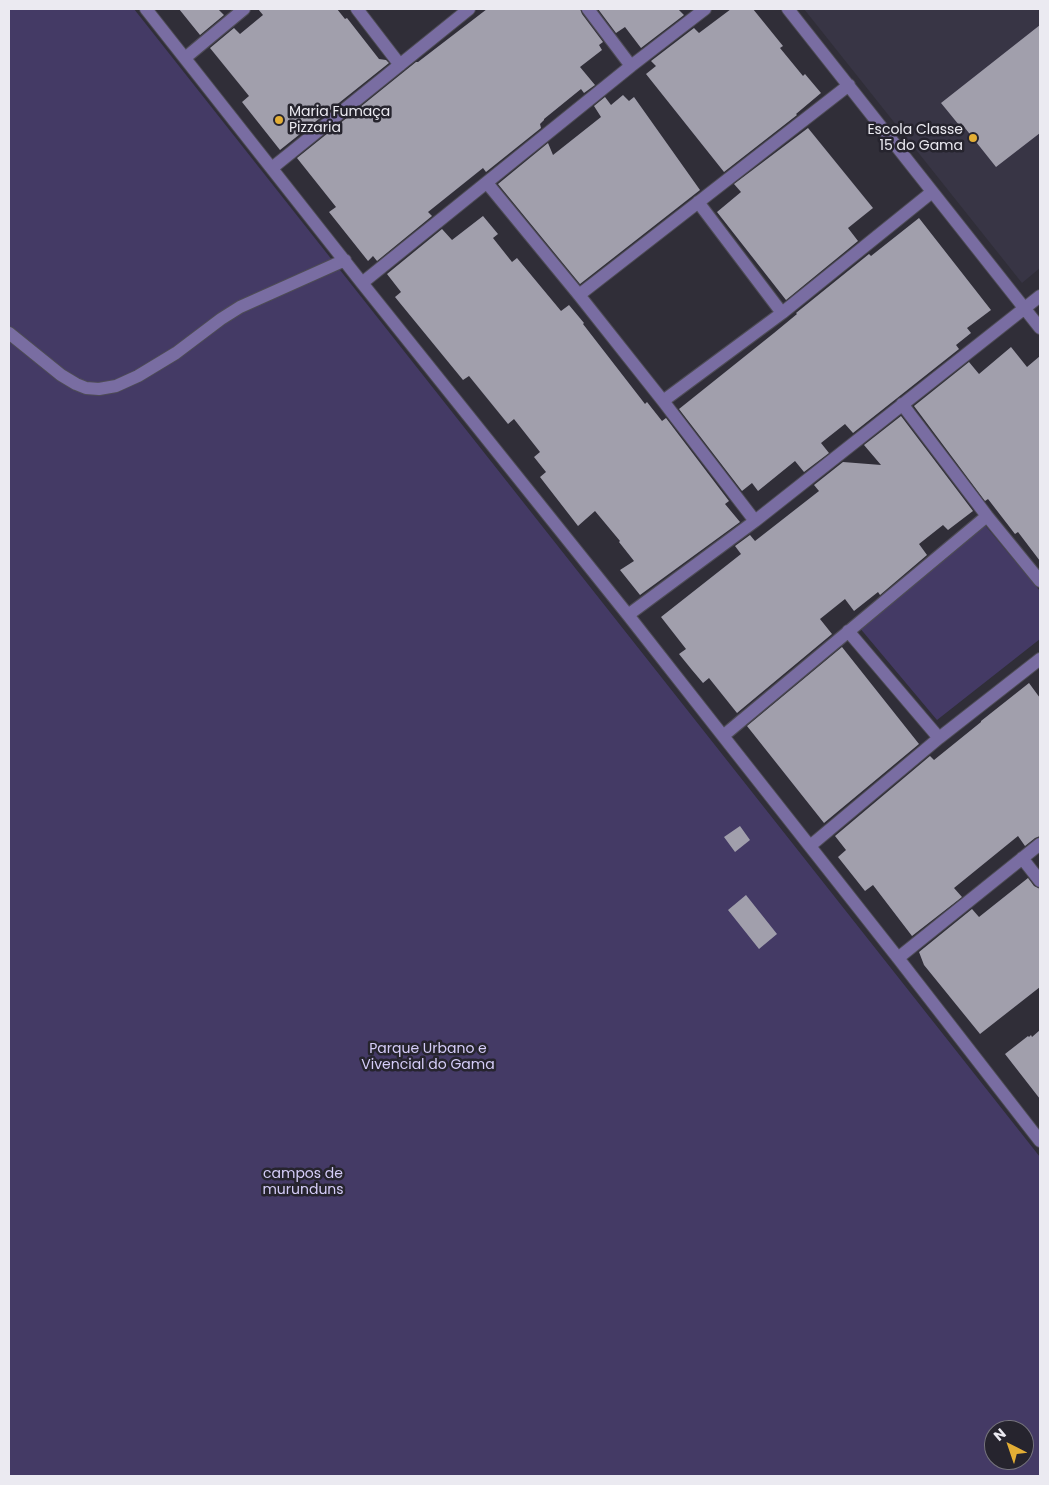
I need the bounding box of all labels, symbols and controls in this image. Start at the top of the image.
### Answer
place label: Maria Fumaça Pizzaria [289,104,390,136]
marker: Maria Fumaça Pizzaria [273,114,285,126]
place label: Escola Classe 15 do Gama [867,122,963,154]
marker: Escola Classe 15 do Gama [967,132,979,144]
park label: Parque Urbano e Vivencial do Gama [361,1041,495,1074]
park label: campos de murunduns [262,1166,344,1198]
north arrow [984,1420,1034,1470]
text: N [989,1423,1010,1445]

